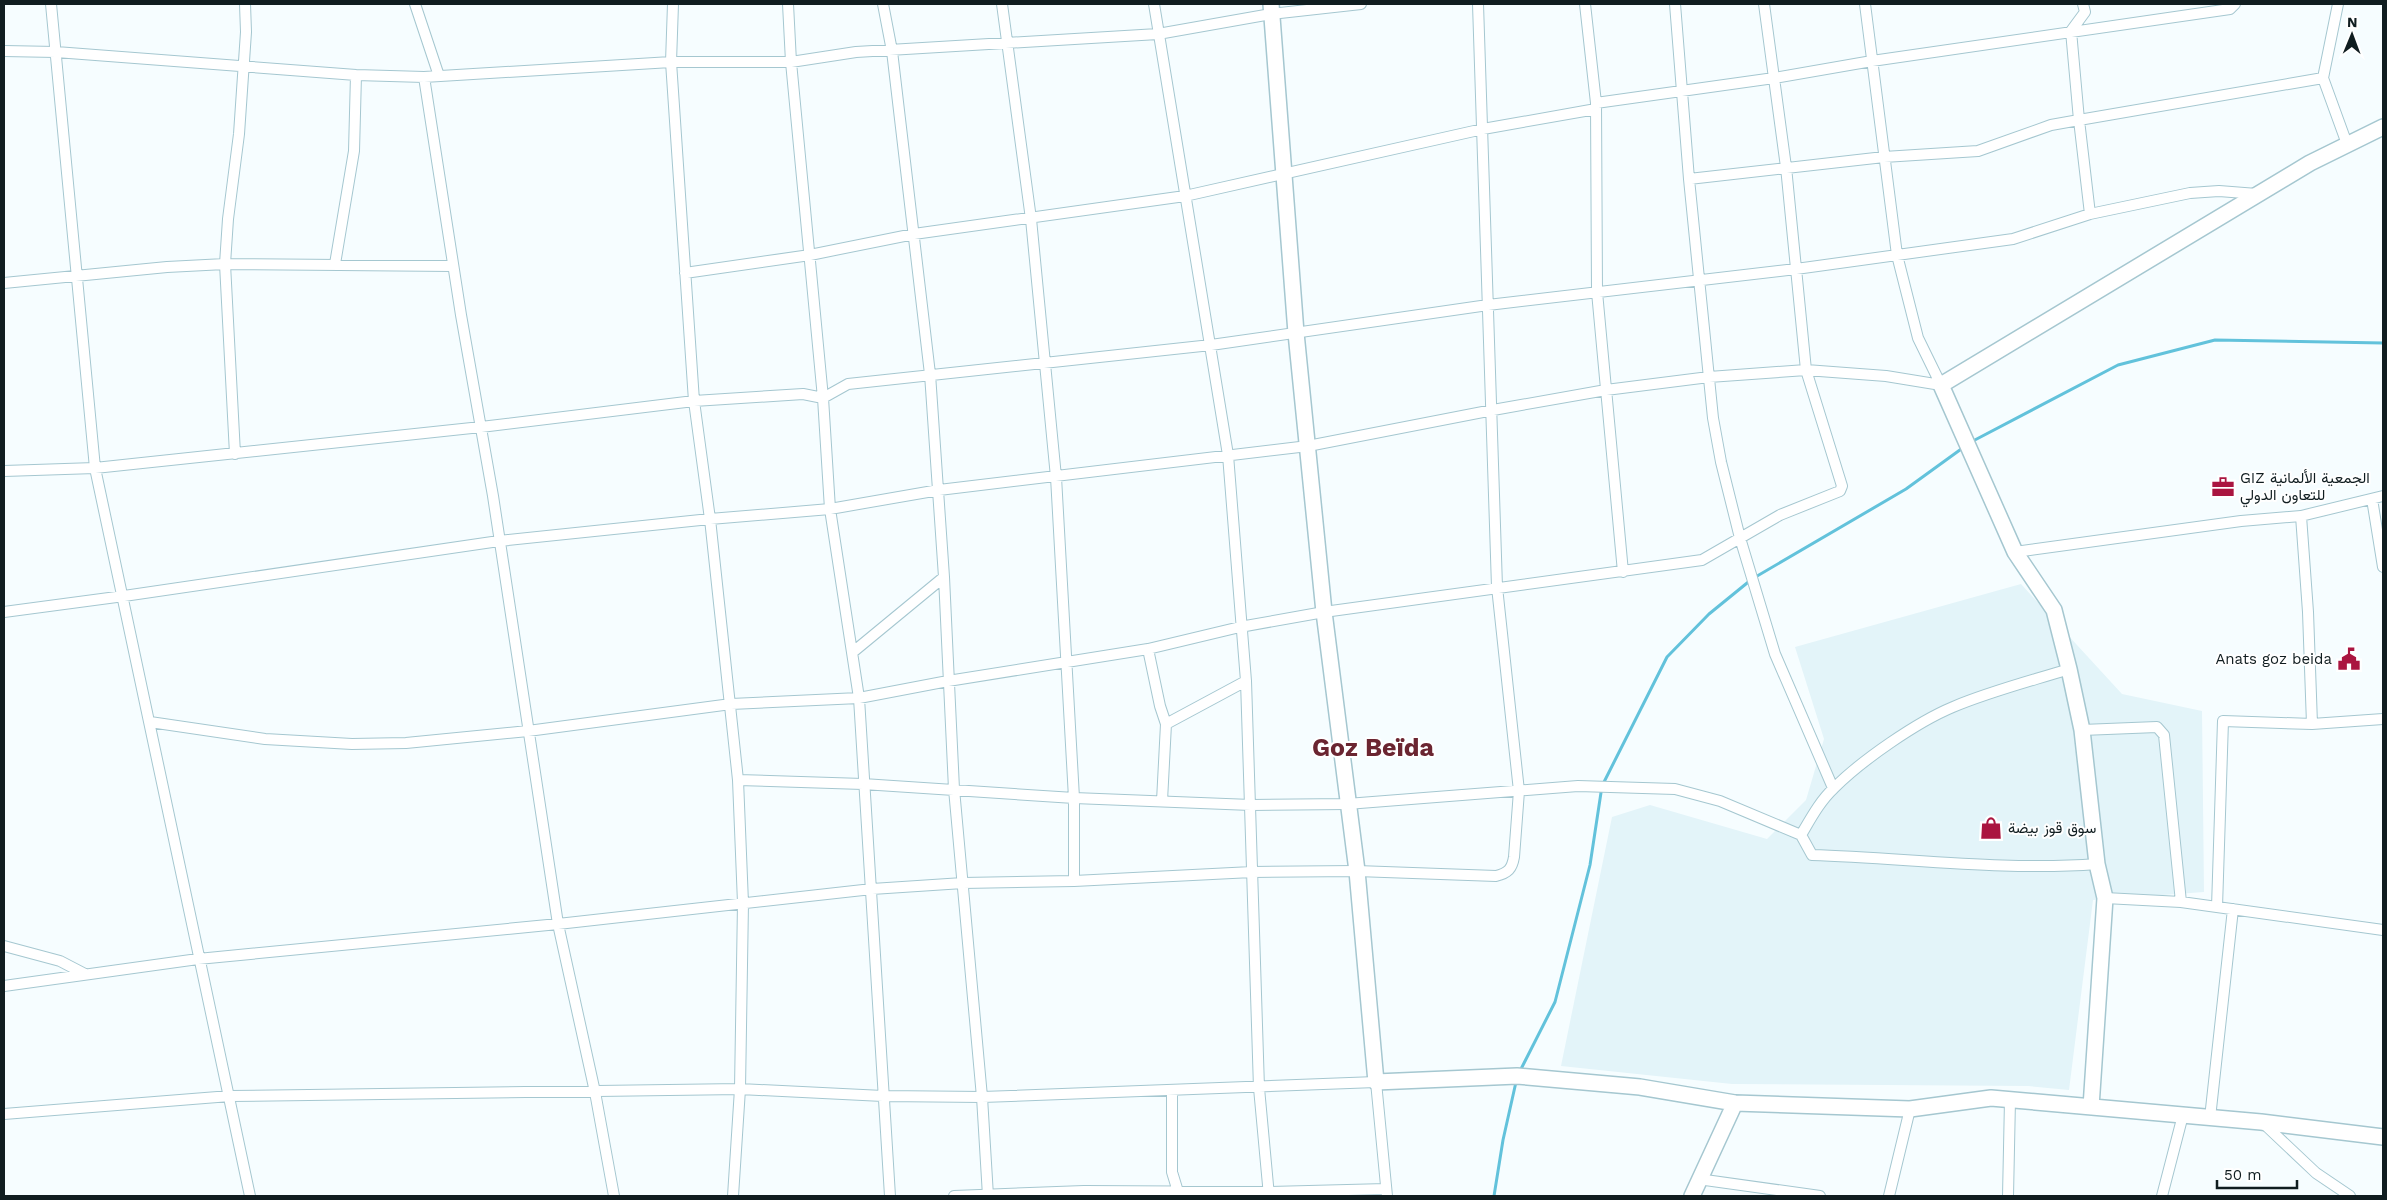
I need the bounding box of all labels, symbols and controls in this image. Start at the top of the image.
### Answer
north arrow [2327,10,2377,60]
text: N [2347,14,2358,30]
place label: GIZ الجمعية الألمانية للتعاون الدولي [2240,469,2370,508]
office icon: GIZ الجمعية الألمانية للتعاون الدولي [2210,474,2236,500]
public building icon: Anats goz beida [2336,646,2362,672]
place label: Anats goz beida [2215,650,2332,668]
district label: Goz Beïda [1312,733,1435,762]
shop icon: سوق قوز بيضة [1978,815,2004,841]
place label: سوق قوز بيضة [2008,819,2096,837]
scale bar [2217,1158,2297,1190]
text: 50 m [2224,1166,2261,1184]

